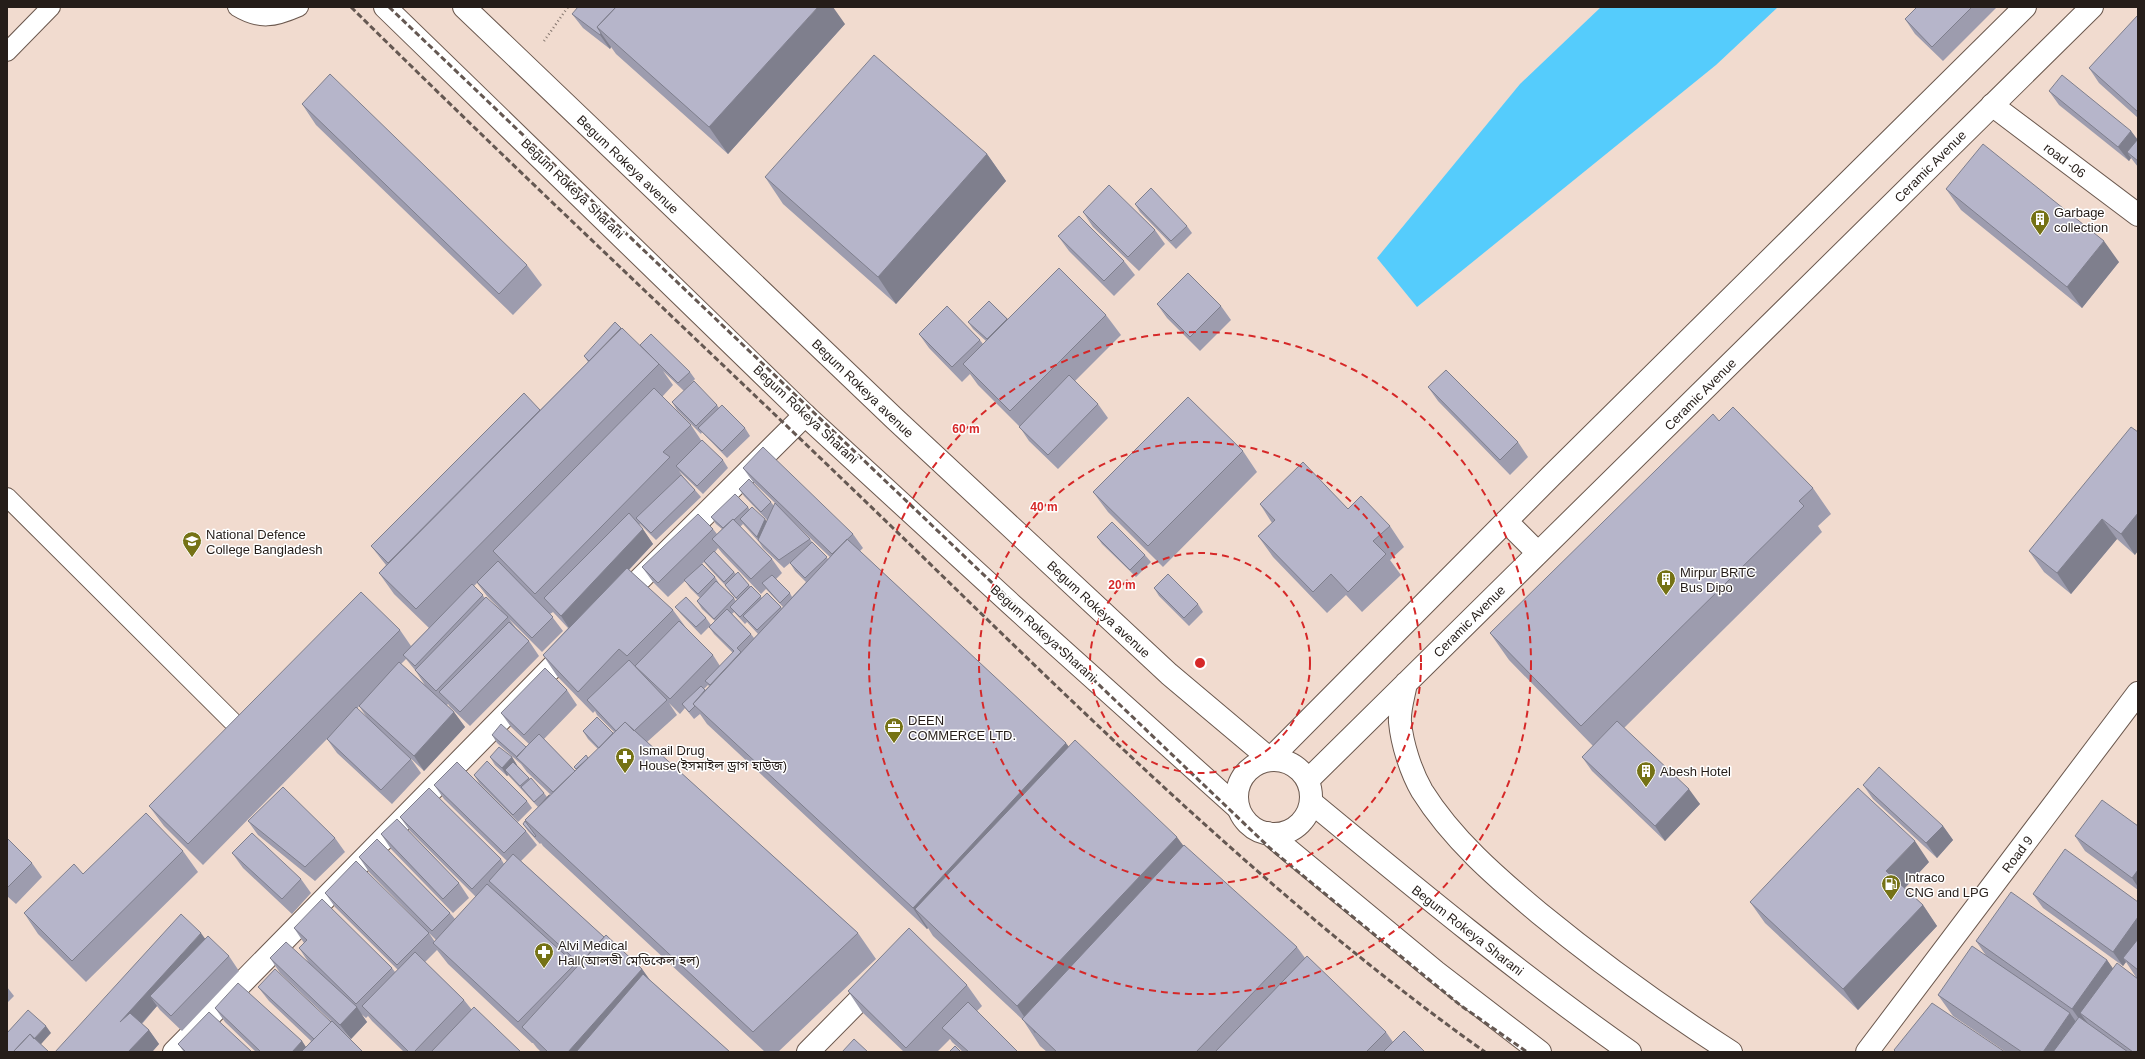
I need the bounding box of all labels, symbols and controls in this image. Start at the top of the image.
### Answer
street label: Begum Rokeya avenue [574,112,681,217]
street label: Ceramic Avenue [1891,127,1969,205]
street label: Begum Rokeya Sharani [518,135,627,242]
street label: road -06 [2041,140,2089,181]
place label: Garbage collection [2054,205,2108,235]
building icon: Garbage collection [2029,208,2051,236]
street label: Begum Rokeya avenue [809,336,916,441]
street label: Ceramic Avenue [1661,355,1739,433]
street label: Begum Rokeya Sharani [750,362,861,467]
text: 60 m [952,422,980,436]
text: 40 m [1030,500,1058,514]
place label: National Defence College Bangladesh [206,527,322,557]
school or university icon: National Defence College Bangladesh [181,530,203,558]
street label: Begum Rokeya avenue [1044,558,1153,661]
place label: Mirpur BRTC Bus Dipo [1680,565,1756,595]
building icon: Mirpur BRTC Bus Dipo [1655,568,1677,596]
text: 20 m [1108,578,1136,592]
street label: Begum Rokeya Sharani [988,582,1100,685]
street label: Ceramic Avenue [1430,582,1508,660]
centre of rings [1193,656,1207,670]
place label: DEEN COMMERCE LTD. [908,713,1016,743]
office icon: DEEN COMMERCE LTD. [883,716,905,744]
place label: Ismail Drug House(ইসমাইল ড্রাগ হাউজ) [639,743,787,773]
pharmacy icon: Ismail Drug House(ইসমাইল ড্রাগ হাউজ) [614,746,636,774]
building icon: Abesh Hotel [1635,760,1657,788]
place label: Abesh Hotel [1660,764,1731,779]
street label: Road 9 [1999,833,2036,876]
place label: Intraco CNG and LPG [1905,870,1989,900]
fuel station icon: Intraco CNG and LPG [1880,873,1902,901]
street label: Begum Rokeya Sharani [1409,882,1526,979]
place label: Alvi Medical Hall(আলভী মেডিকেল হল) [558,938,700,968]
pharmacy icon: Alvi Medical Hall(আলভী মেডিকেল হল) [533,941,555,969]

